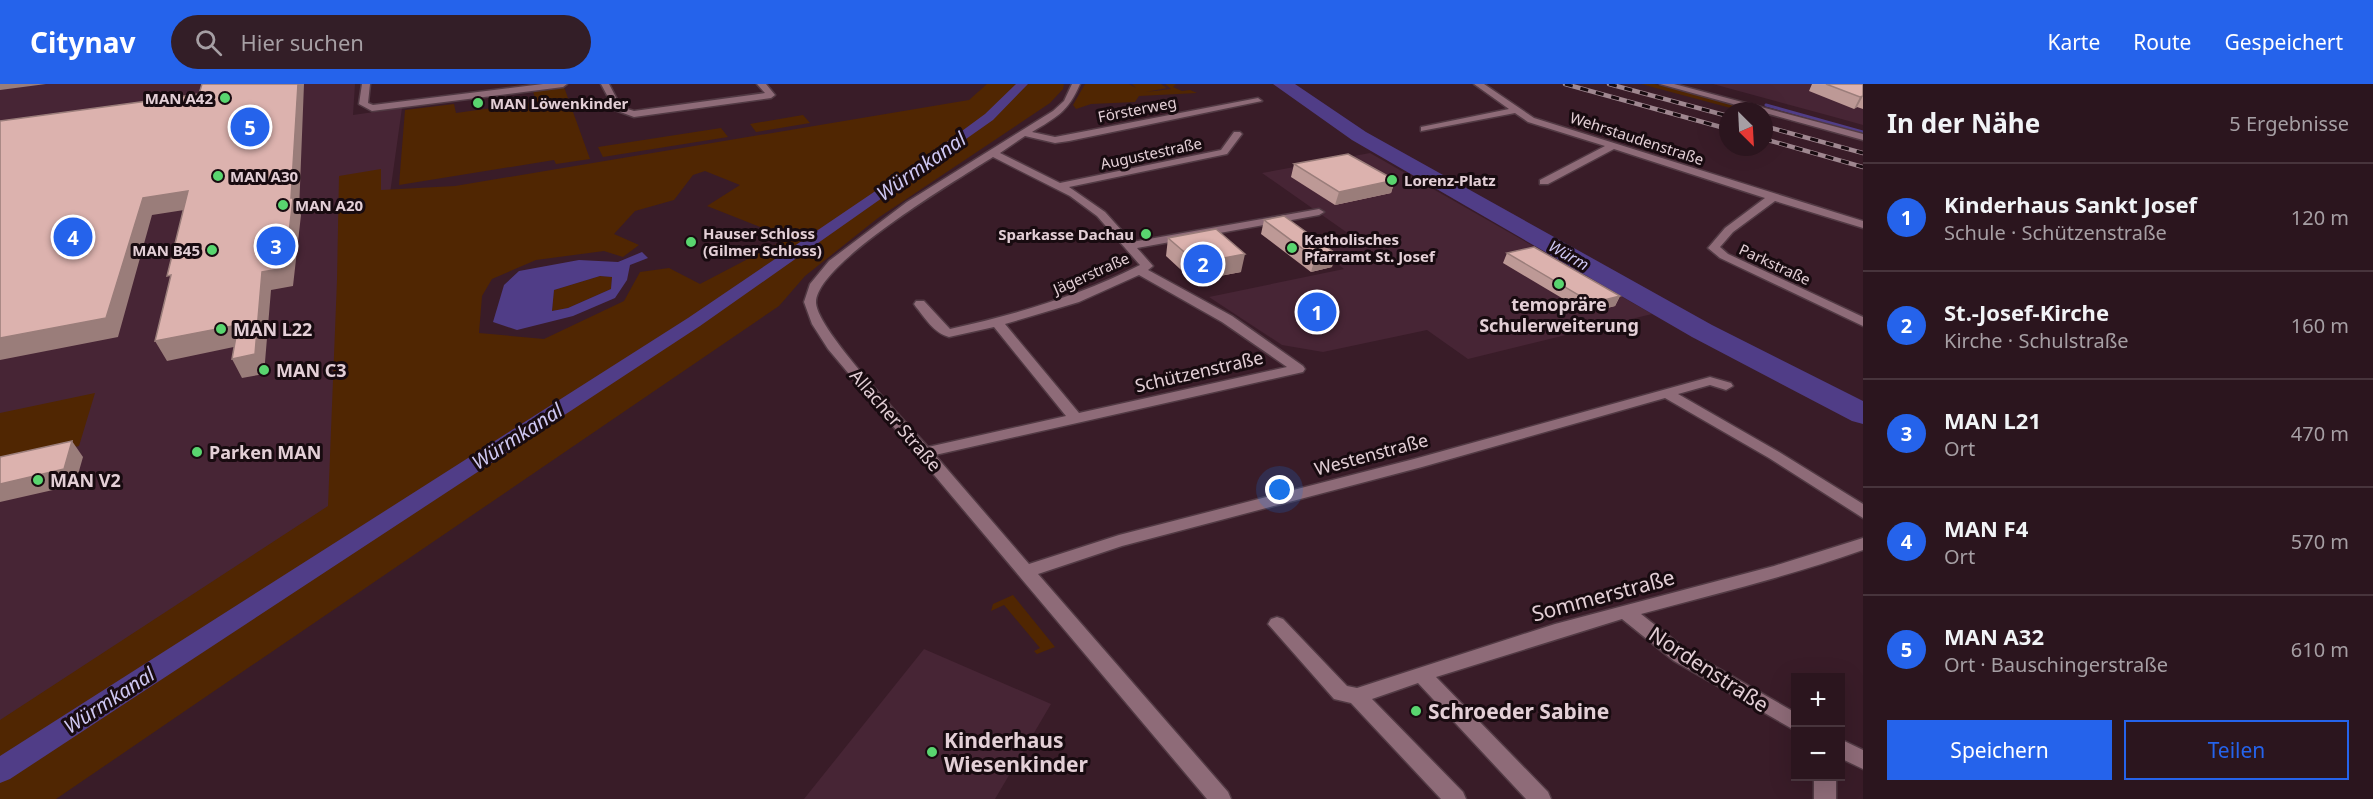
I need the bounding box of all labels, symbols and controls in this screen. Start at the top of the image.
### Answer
search box [171,15,591,69]
text: Citynav [30,23,135,61]
icon: search [192,26,225,59]
text: Hier suchen [240,27,364,57]
text: Karte [2047,28,2100,56]
text: Route [2133,28,2191,56]
text: Gespeichert [2224,28,2343,56]
place label: MAN A42 [145,88,213,108]
marker: MAN A42 [218,91,232,105]
street label: Försterweg [1096,92,1178,126]
place label: MAN Löwenkinder [490,93,629,113]
marker: MAN Löwenkinder [471,96,485,110]
north arrow [1719,102,1773,156]
pin: 5 [230,104,270,150]
text: In der Nähe [1887,105,2040,141]
street label: Wehrstaudenstraße [1567,107,1707,169]
text: 5 Ergebnisse [2229,110,2349,137]
water label: Würmkanal [871,125,972,207]
street label: Augustestraße [1098,132,1204,174]
place label: MAN A30 [230,166,299,186]
marker: MAN A30 [211,169,225,183]
place label: Lorenz-Platz [1404,170,1496,190]
marker: Lorenz-Platz [1385,173,1399,187]
text: Kinderhaus Sankt Josef [1944,189,2197,219]
place label: MAN A20 [295,195,364,215]
marker: MAN A20 [276,198,290,212]
text: 1 [1901,204,1912,231]
text: 120 m [2291,204,2349,231]
pin: 4 [54,214,92,260]
text: Schule · Schützenstraße [1944,219,2167,246]
place label: Hauser Schloss (Gilmer Schloss) [703,223,822,260]
pin: 3 [256,224,296,268]
place label: Sparkasse Dachau [998,224,1134,244]
marker: Sparkasse Dachau [1139,227,1153,241]
place label: Katholisches Pfarramt St. Josef [1304,229,1436,266]
marker: Hauser Schloss (Gilmer Schloss) [684,235,698,249]
water label: Würm [1545,235,1593,275]
street label: Parkstraße [1736,239,1814,289]
place label: MAN B45 [132,240,200,260]
marker: Katholisches Pfarramt St. Josef [1285,241,1299,255]
pin: 2 [1184,242,1222,286]
marker: MAN B45 [205,243,219,257]
street label: Jägerstraße [1048,247,1132,299]
marker: temopräre Schulerweiterung [1552,277,1566,291]
pin: 1 [1298,290,1336,334]
place label: temopräre Schulerweiterung [1479,292,1639,337]
text: St.-Josef-Kirche [1944,297,2109,327]
text: 2 [1901,312,1912,339]
text: 160 m [2291,312,2349,339]
place label: MAN L22 [233,317,312,341]
marker: MAN L22 [214,322,228,336]
text: Kirche · Schulstraße [1944,327,2129,354]
street label: Schützenstraße [1133,345,1265,397]
place label: MAN C3 [276,358,347,382]
marker: MAN C3 [257,363,271,377]
street label: Allacher Straße [845,364,947,476]
water label: Würmkanal [466,396,568,475]
text: MAN L21 [1944,405,2041,435]
text: 3 [1901,420,1912,447]
text: 470 m [2291,420,2349,447]
street label: Westenstraße [1312,427,1430,481]
text: Ort [1944,435,1975,462]
place label: Parken MAN [209,440,321,464]
marker: Parken MAN [190,445,204,459]
place label: MAN V2 [50,468,121,492]
marker: MAN V2 [31,473,45,487]
your location [1265,475,1294,504]
text: MAN F4 [1944,513,2028,543]
text: 4 [1901,528,1912,555]
text: 570 m [2291,528,2349,555]
text: Ort [1944,543,1975,570]
street label: Sommerstraße [1528,562,1678,628]
street label: Nordenstraße [1644,620,1774,718]
text: MAN A32 [1944,621,2044,651]
text: 5 [1901,636,1912,663]
text: 610 m [2291,636,2349,663]
text: Ort · Bauschingerstraße [1944,651,2168,678]
water label: Würmkanal [58,660,160,739]
map controls [1791,673,1845,781]
button: + [1791,673,1845,727]
place label: Schroeder Sabine [1428,697,1609,725]
marker: Schroeder Sabine [1409,704,1423,718]
button: Speichern [1887,720,2112,780]
button: Teilen [2124,720,2349,780]
place label: Kinderhaus Wiesenkinder [944,726,1089,778]
button: − [1791,727,1845,781]
marker: Kinderhaus Wiesenkinder [925,745,939,759]

